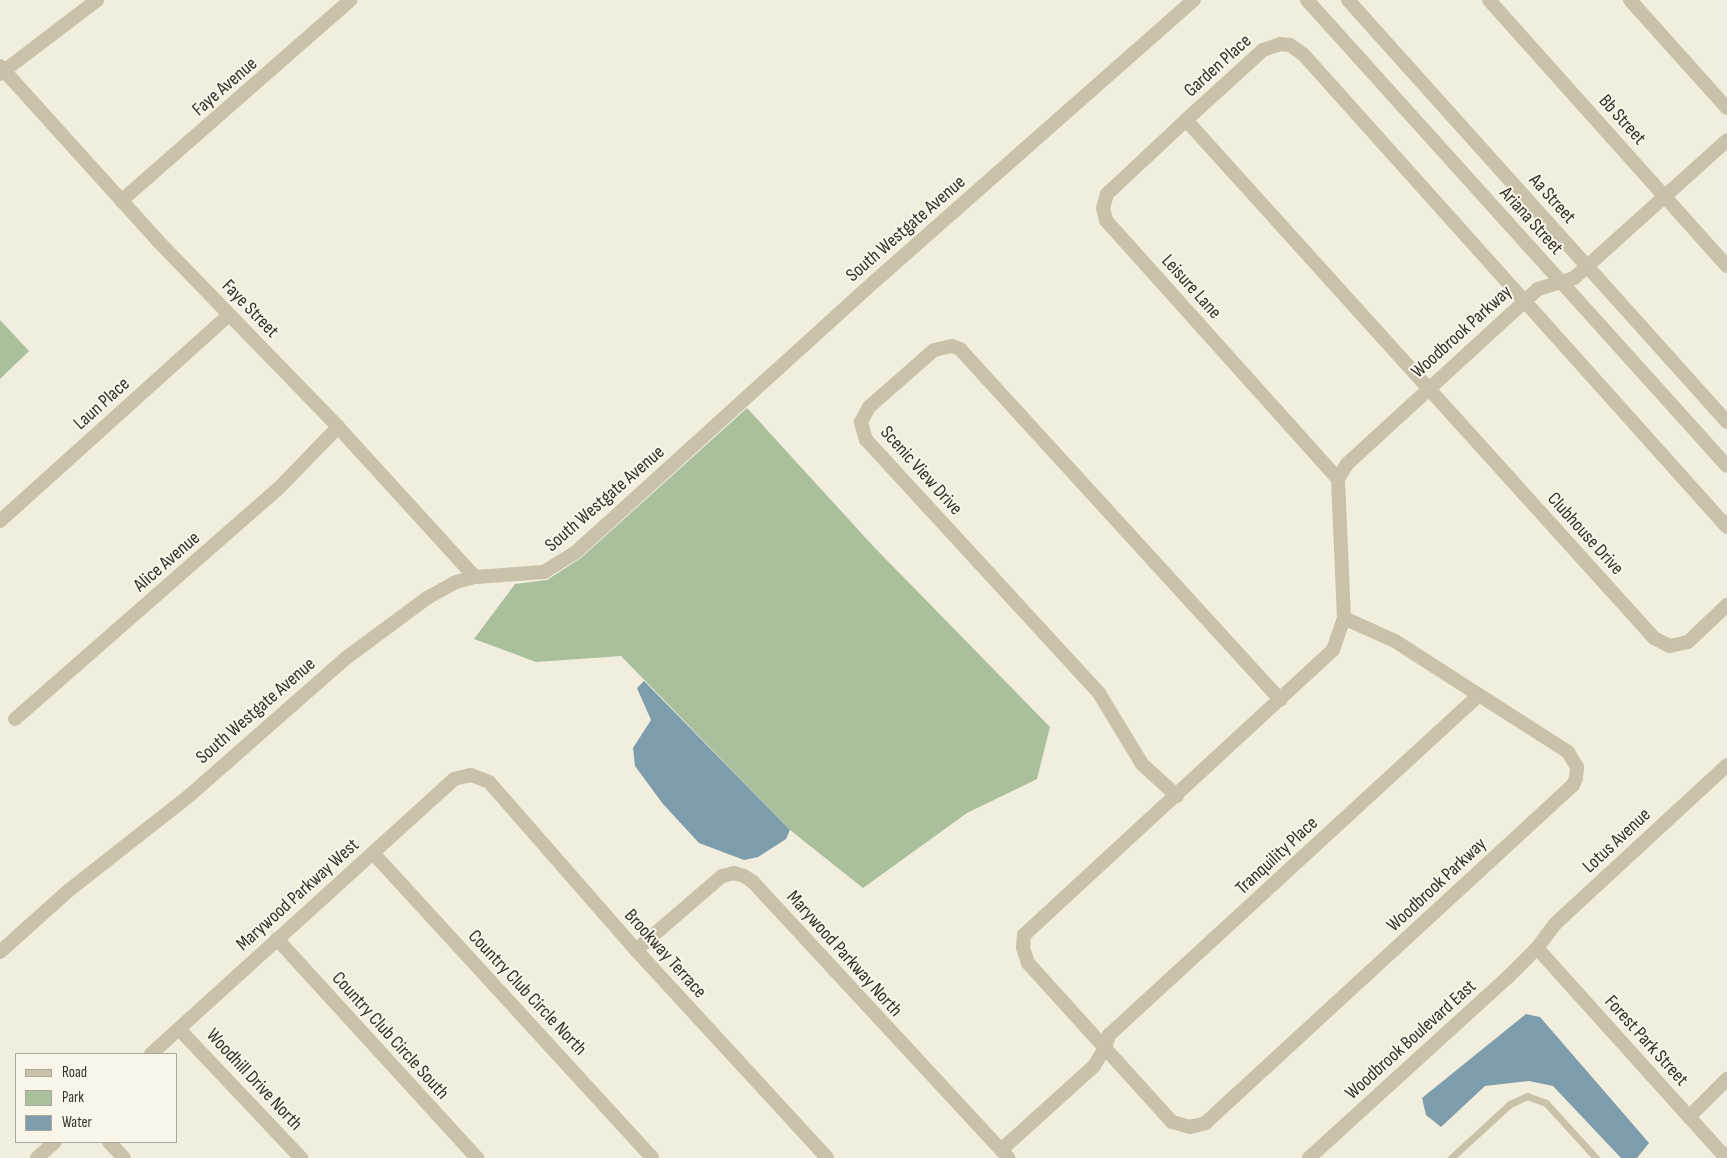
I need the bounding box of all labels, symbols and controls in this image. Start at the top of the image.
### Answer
street label: Garden Place [1180,30,1256,102]
street label: Faye Avenue [188,53,262,121]
street label: Bb Street [1594,90,1650,150]
street label: Aa Street [1524,170,1580,228]
street label: South Westgate Avenue [842,171,970,287]
street label: Ariana Street [1495,182,1567,260]
street label: Leisure Lane [1156,250,1226,324]
street label: Faye Street [217,275,283,343]
street label: Woodbrook Parkway [1407,281,1517,383]
street label: Laun Place [69,373,135,435]
street label: Scenic View Drive [875,422,967,520]
street label: South Westgate Avenue [541,441,669,557]
street label: Clubhouse Drive [1542,488,1628,580]
street label: Alice Avenue [129,527,205,597]
street label: South Westgate Avenue [192,653,320,769]
street label: Lotus Avenue [1578,804,1656,878]
street label: Tranquility Place [1231,812,1323,900]
street label: Woodbrook Parkway [1383,833,1491,937]
street label: Marywood Parkway West [232,834,364,956]
street label: Marywood Parkway North [781,886,907,1022]
street label: Brookway Terrace [619,905,711,1003]
street label: Country Club Circle North [463,925,591,1061]
street label: Country Club Circle South [327,967,453,1105]
street label: Woodbrook Boulevard East [1341,975,1481,1105]
street label: Forest Park Street [1599,991,1693,1091]
street label: Woodhill Drive North [201,1024,307,1136]
legend [15,1053,178,1143]
text: Road [62,1063,87,1082]
text: Park [62,1088,84,1107]
text: Water [62,1113,92,1132]

